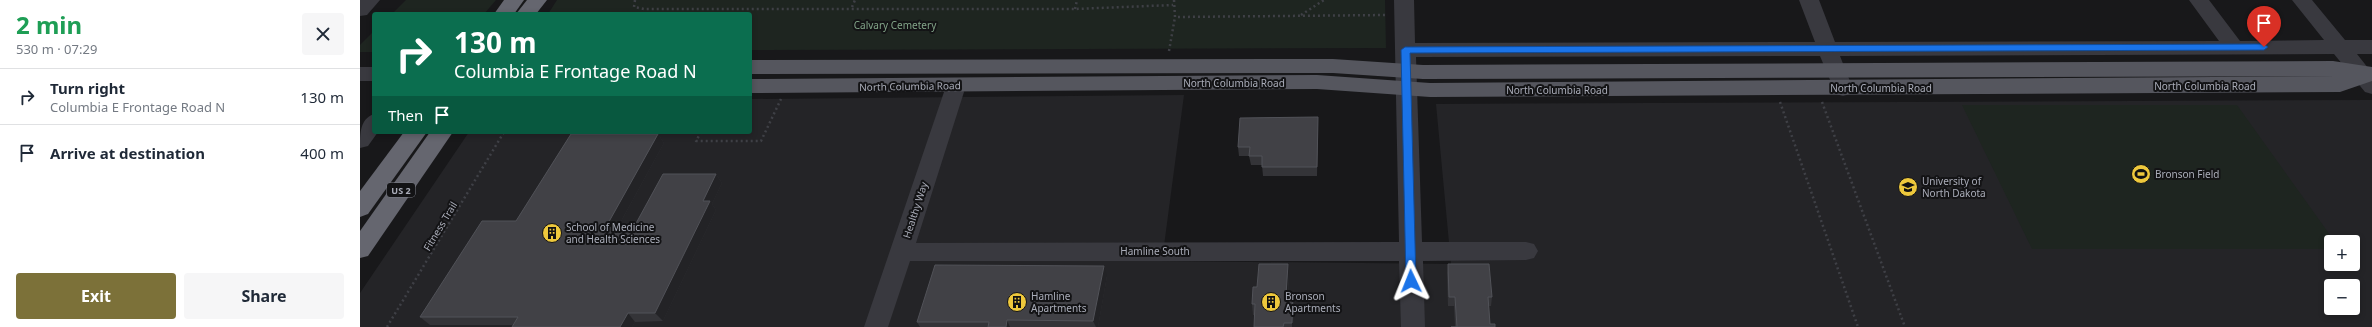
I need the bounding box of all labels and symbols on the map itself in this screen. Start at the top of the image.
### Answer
pin [2247,6,2281,47]
park label: Calvary Cemetery [854,18,937,32]
street label: North Columbia Road [1183,76,1285,90]
street label: North Columbia Road [859,78,961,94]
street label: North Columbia Road [2154,79,2256,93]
street label: North Columbia Road [1830,81,1932,95]
street label: North Columbia Road [1506,83,1608,97]
sports icon: Bronson Field [2130,163,2152,185]
place label: Bronson Field [2155,167,2219,181]
place label: University of North Dakota [1922,174,1986,200]
school or university icon: University of North Dakota [1897,176,1919,198]
street label: Healthy Way [899,179,931,240]
road number: US 2 [387,183,415,197]
street label: Fitness Trail [420,199,460,253]
place label: School of Medicine and Health Sciences [566,220,660,246]
building icon: School of Medicine and Health Sciences [541,222,563,244]
street label: Hamline South [1120,244,1190,258]
position arrow [1390,260,1432,302]
place label: Hamline Apartments [1031,289,1087,315]
place label: Bronson Apartments [1285,289,1341,315]
building icon: Hamline Apartments [1006,291,1028,313]
building icon: Bronson Apartments [1260,291,1282,313]

